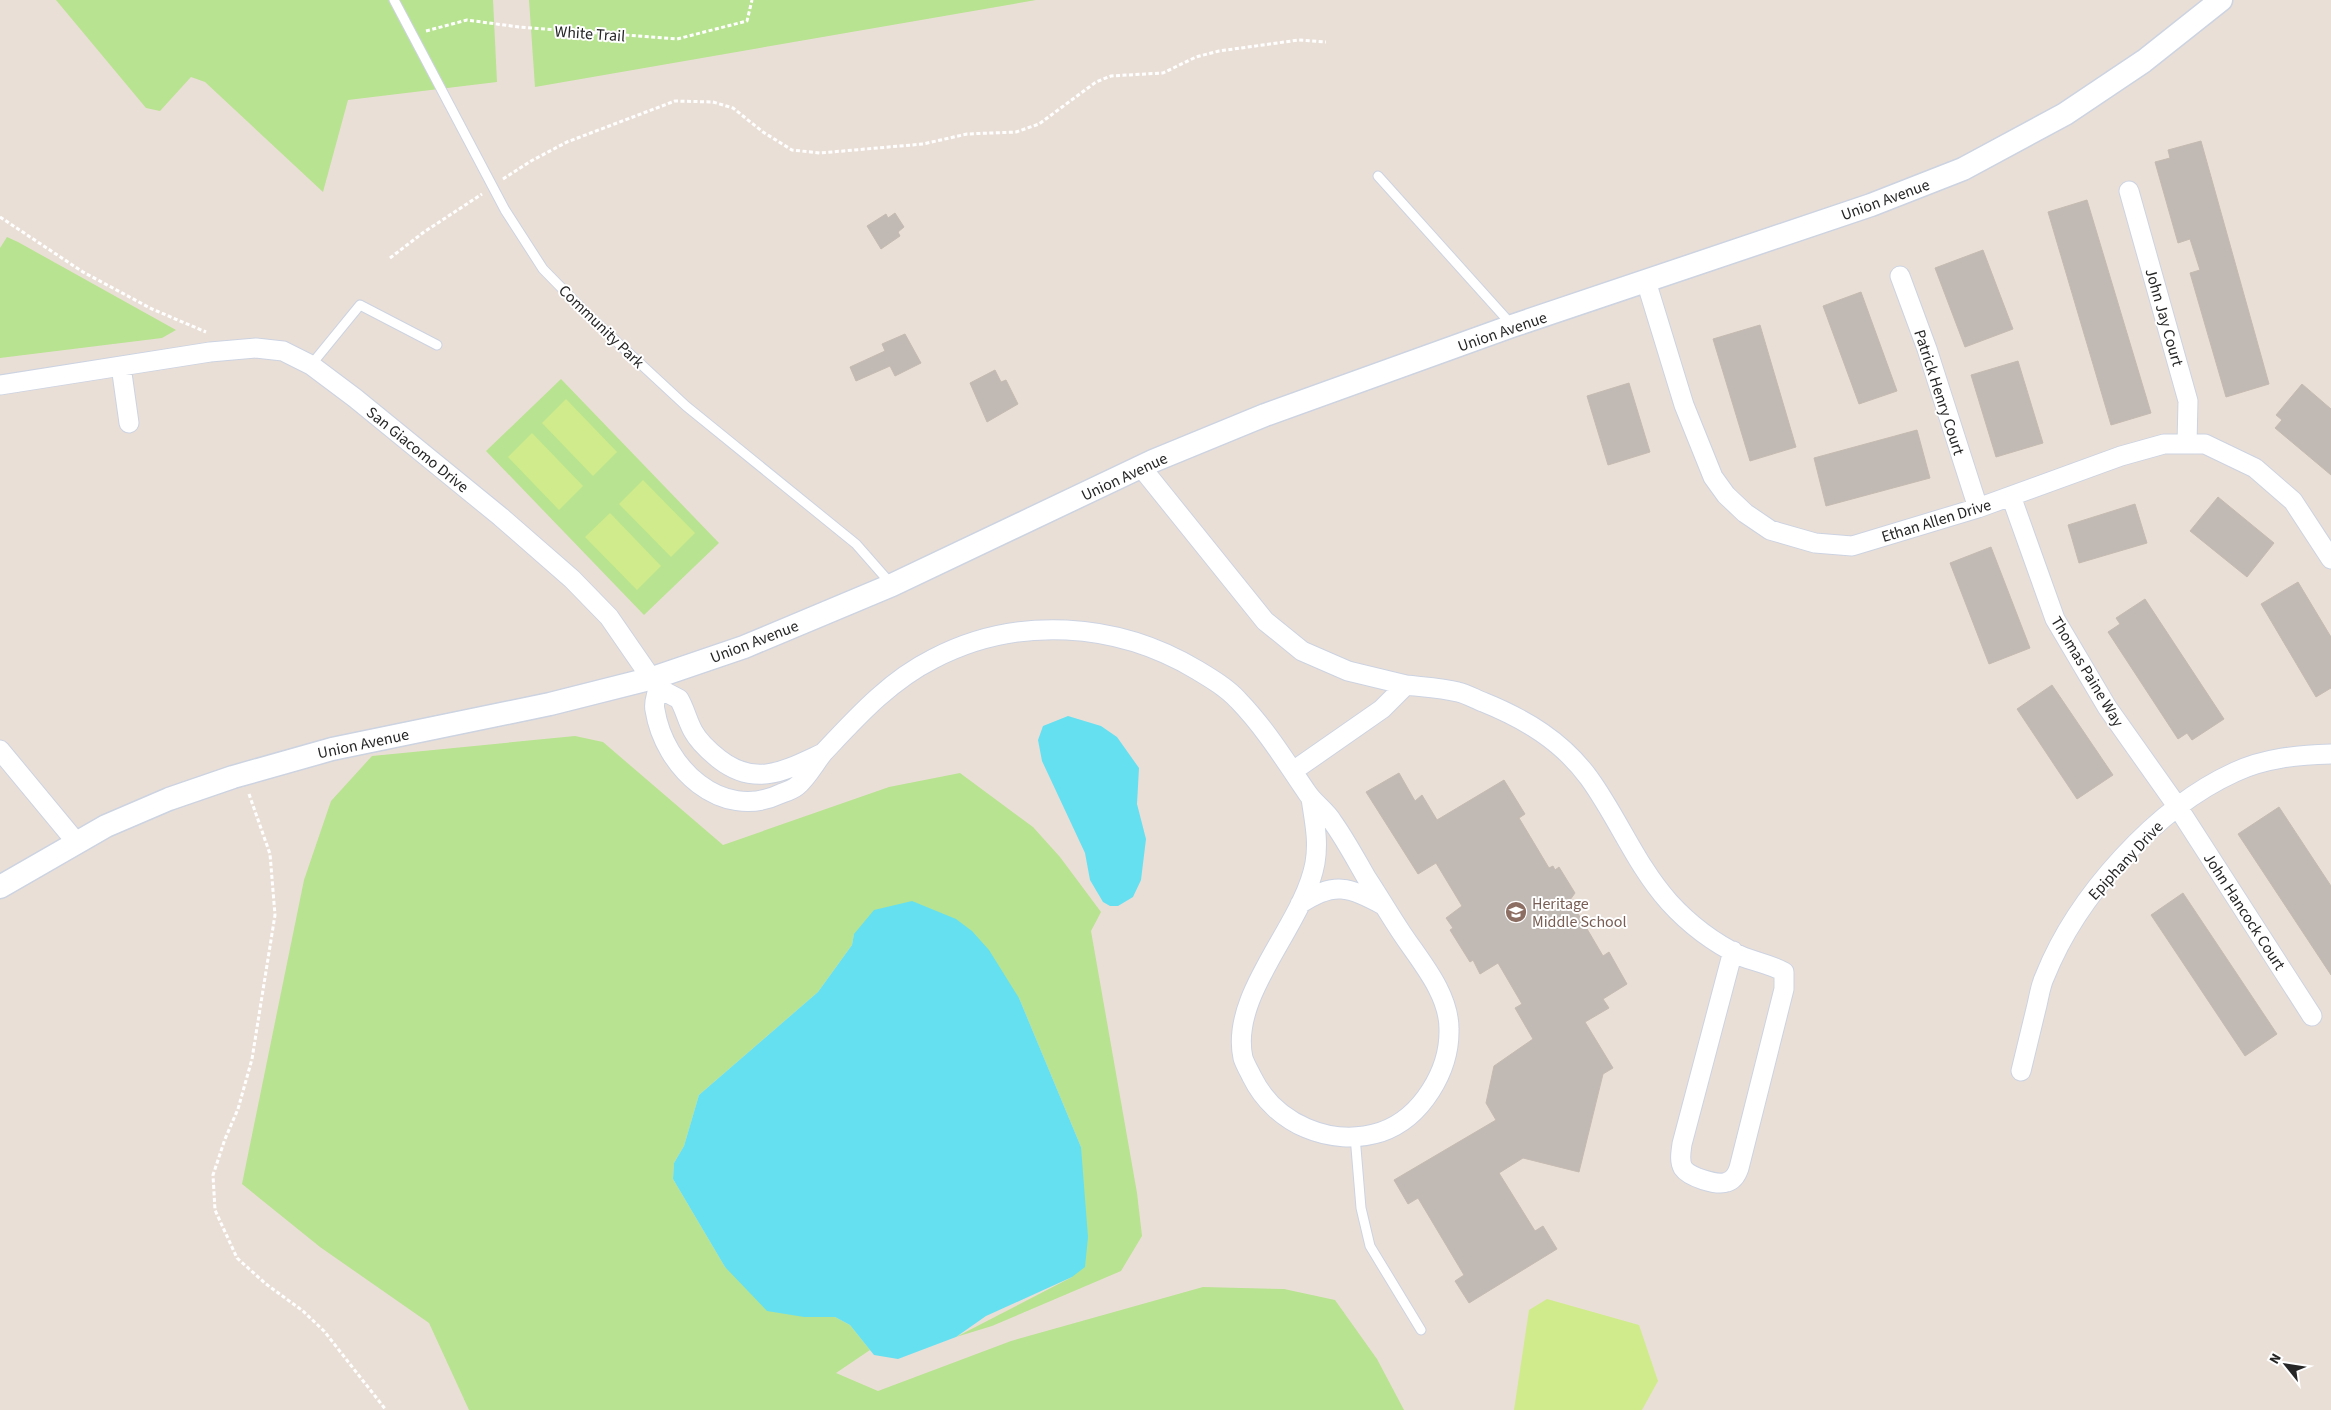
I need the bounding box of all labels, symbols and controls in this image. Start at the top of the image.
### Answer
street label: White Trail [554,21,626,47]
street label: Union Avenue [1838,174,1933,226]
street label: John Jay Court [2140,266,2189,369]
street label: Community Park [553,280,649,373]
street label: Union Avenue [1455,306,1550,357]
street label: Patrick Henry Court [1908,327,1970,458]
street label: San Giacomo Drive [362,402,473,498]
street label: Union Avenue [1078,447,1171,507]
street label: Ethan Allen Drive [1879,494,1994,548]
street label: Thomas Paine Way [2045,612,2129,731]
street label: Union Avenue [707,615,802,669]
street label: Union Avenue [315,724,411,764]
street label: Epiphany Drive [2083,816,2168,905]
street label: John Hancock Court [2198,849,2291,975]
place label: Heritage Middle School [1532,893,1627,933]
school or university icon: Heritage Middle School [1504,900,1528,924]
north arrow [2261,1340,2311,1390]
text: N [2265,1350,2287,1368]

